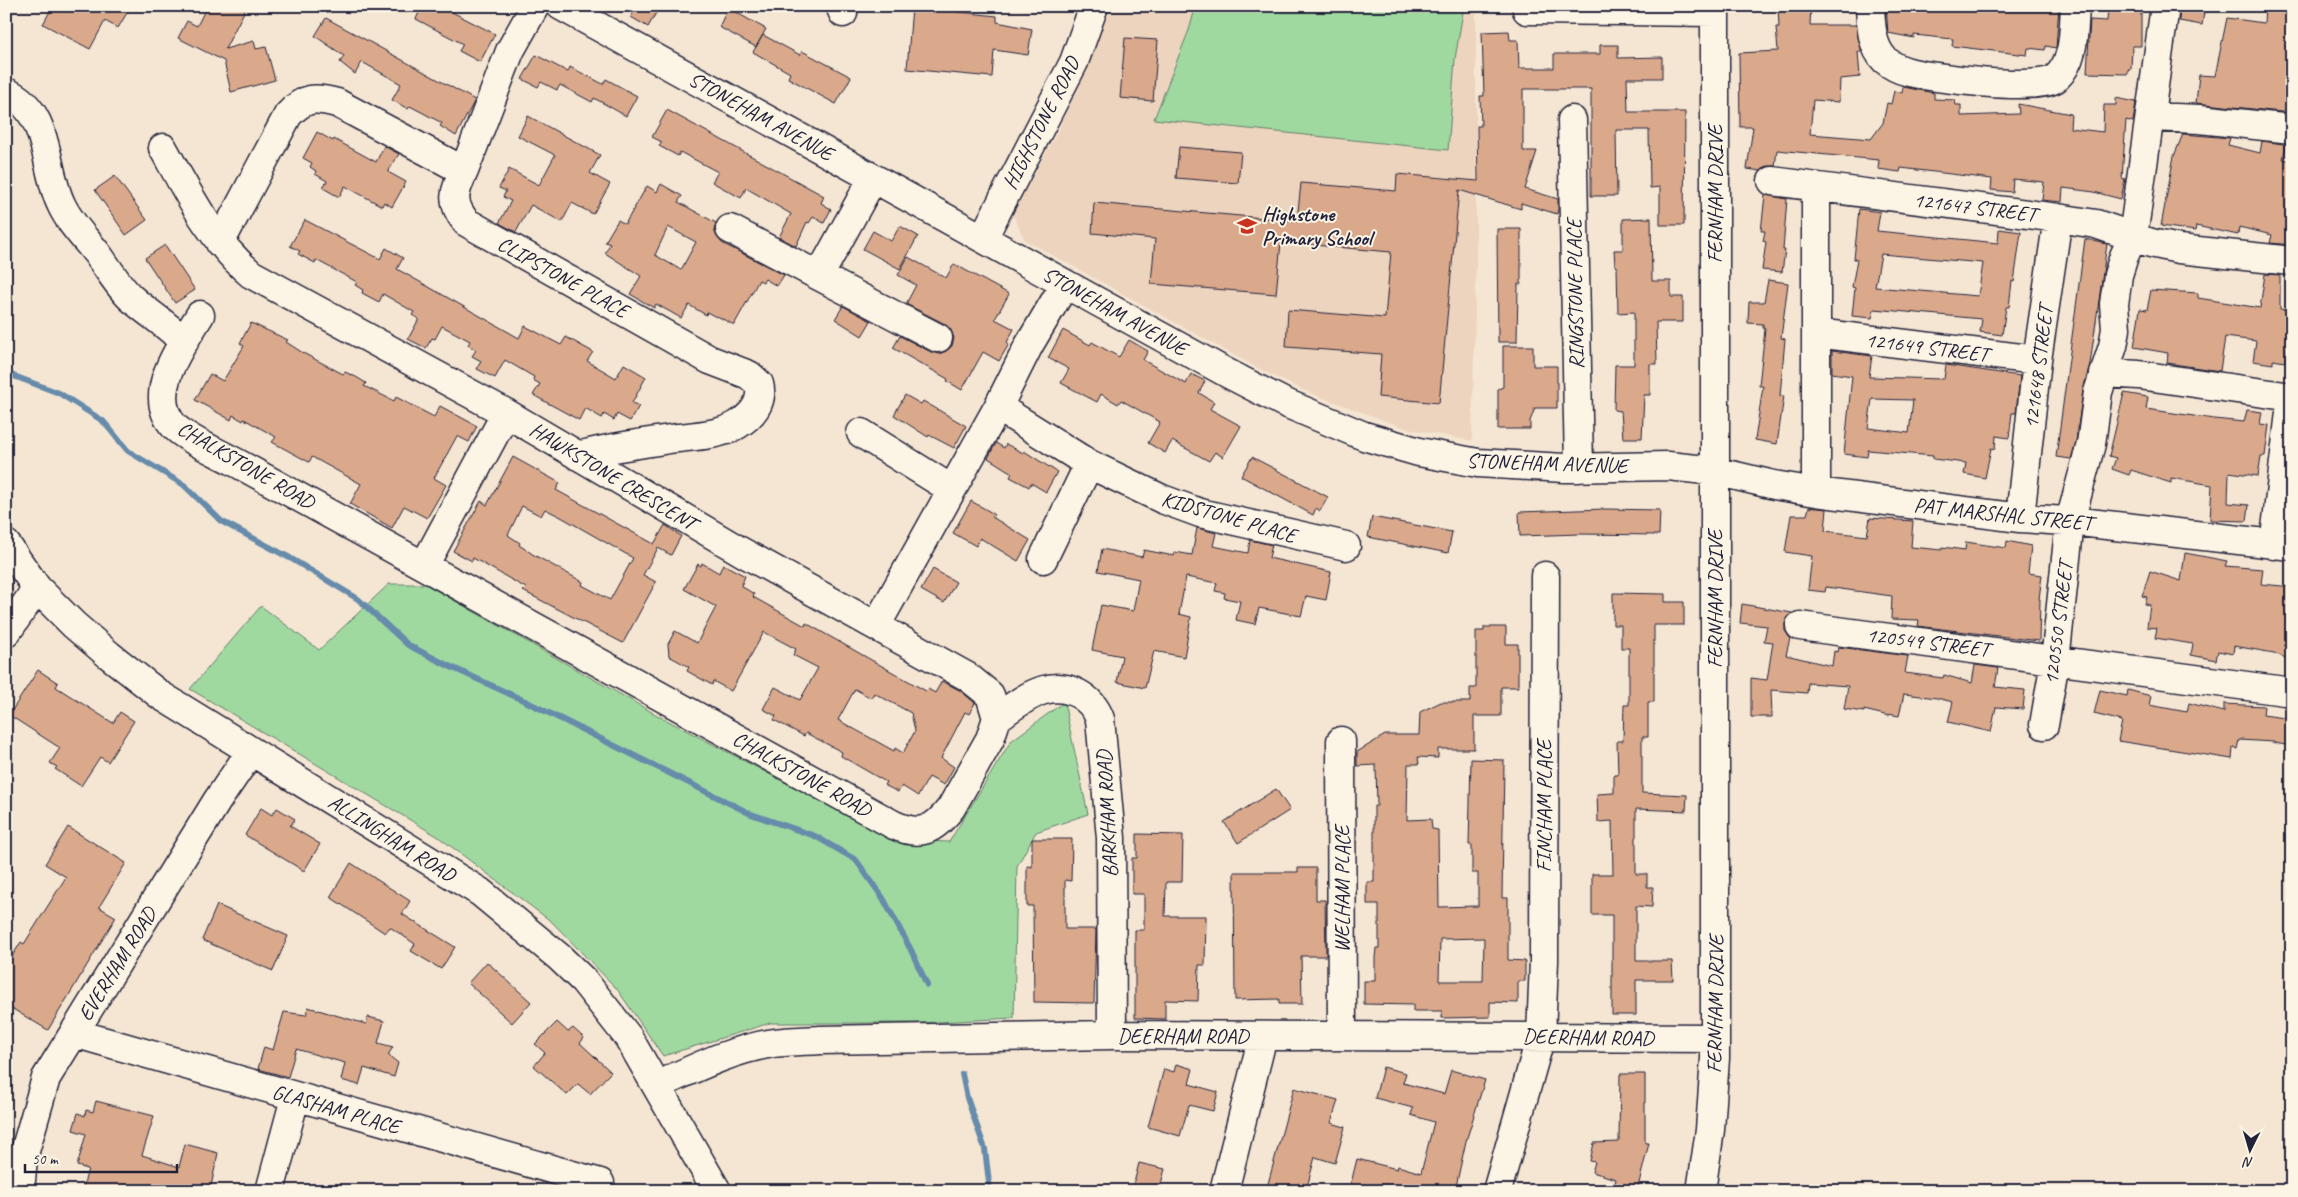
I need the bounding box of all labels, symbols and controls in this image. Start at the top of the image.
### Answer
street label: HIGHSTONE ROAD [997,51,1086,193]
street label: STONEHAM AVENUE [684,66,840,168]
street label: FERNHAM DRIVE [1702,122,1728,263]
street label: 121647 STREET [1912,187,2042,228]
place label: Highstone Primary School [1262,201,1376,251]
school or university icon: Highstone Primary School [1236,215,1258,237]
street label: RINGSTONE PLACE [1561,216,1589,369]
street label: CLIPSTONE PLACE [493,230,635,325]
street label: STONEHAM AVENUE [1038,261,1194,363]
street label: 121648 STREET [2018,300,2059,430]
street label: 121649 STREET [1864,327,1994,368]
street label: CHALKSTONE ROAD [173,415,321,516]
street label: HAWKSTONE CRESCENT [525,416,705,539]
street label: STONEHAM AVENUE [1466,447,1631,479]
street label: KIDSTONE PLACE [1159,485,1302,549]
street label: PAT MARSHAL STREET [1913,492,2099,537]
street label: FERNHAM DRIVE [1702,527,1728,668]
street label: 120550 STREET [2038,556,2079,686]
street label: 120549 STREET [1865,622,1995,663]
street label: CHALKSTONE ROAD [728,725,877,824]
street label: FINCHAM PLACE [1531,737,1557,872]
street label: BARKHAM ROAD [1091,748,1123,878]
street label: ALLINGHAM ROAD [324,789,462,888]
street label: WELHAM PLACE [1329,823,1355,952]
street label: EVERHAM ROAD [72,901,163,1025]
street label: FERNHAM DRIVE [1701,932,1729,1073]
street label: DEERHAM ROAD [1118,1023,1250,1049]
street label: DEERHAM ROAD [1522,1023,1656,1051]
street label: GLASHAM PLACE [269,1078,405,1140]
north arrow [2226,1124,2276,1174]
scale bar [25,1142,178,1174]
text: 50 m [32,1150,59,1169]
text: N [2242,1153,2254,1171]

